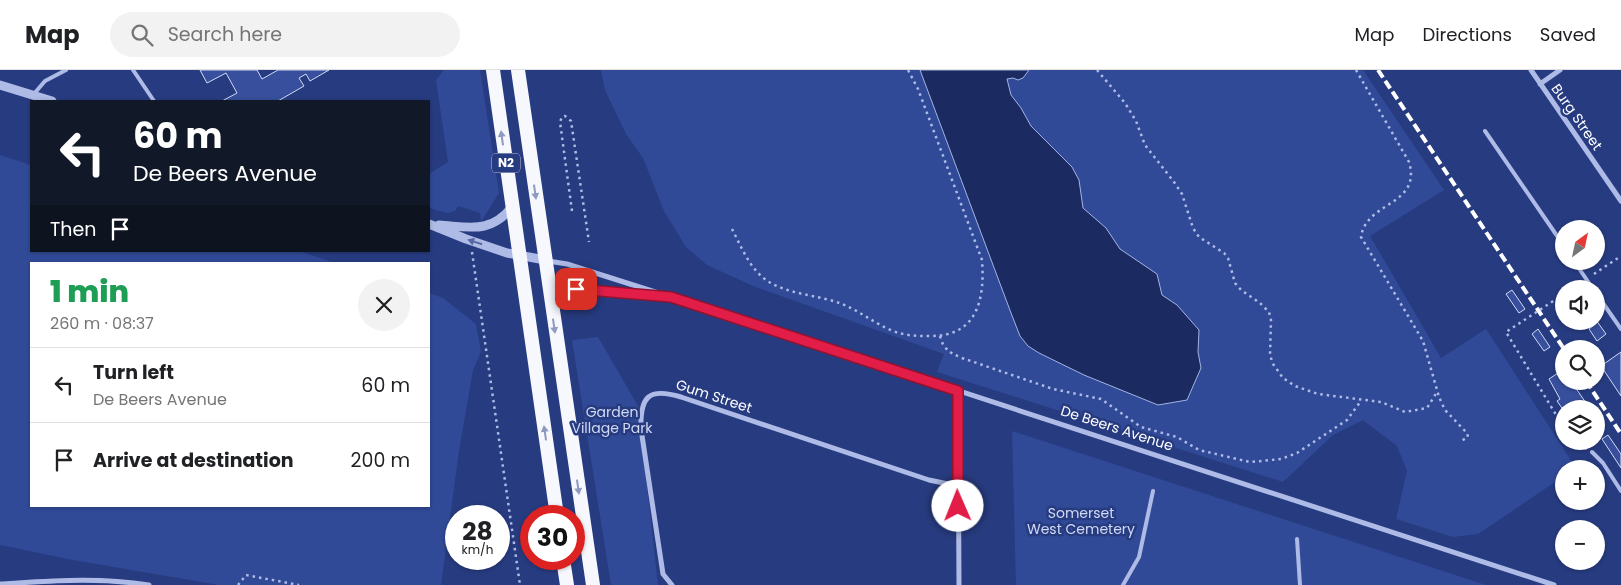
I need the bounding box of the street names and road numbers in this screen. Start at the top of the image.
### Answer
street label: Burg Street [1547,80,1607,154]
road number: N2 [492,154,520,172]
street label: Gum Street [673,374,755,418]
street label: De Beers Avenue [1058,400,1176,456]

